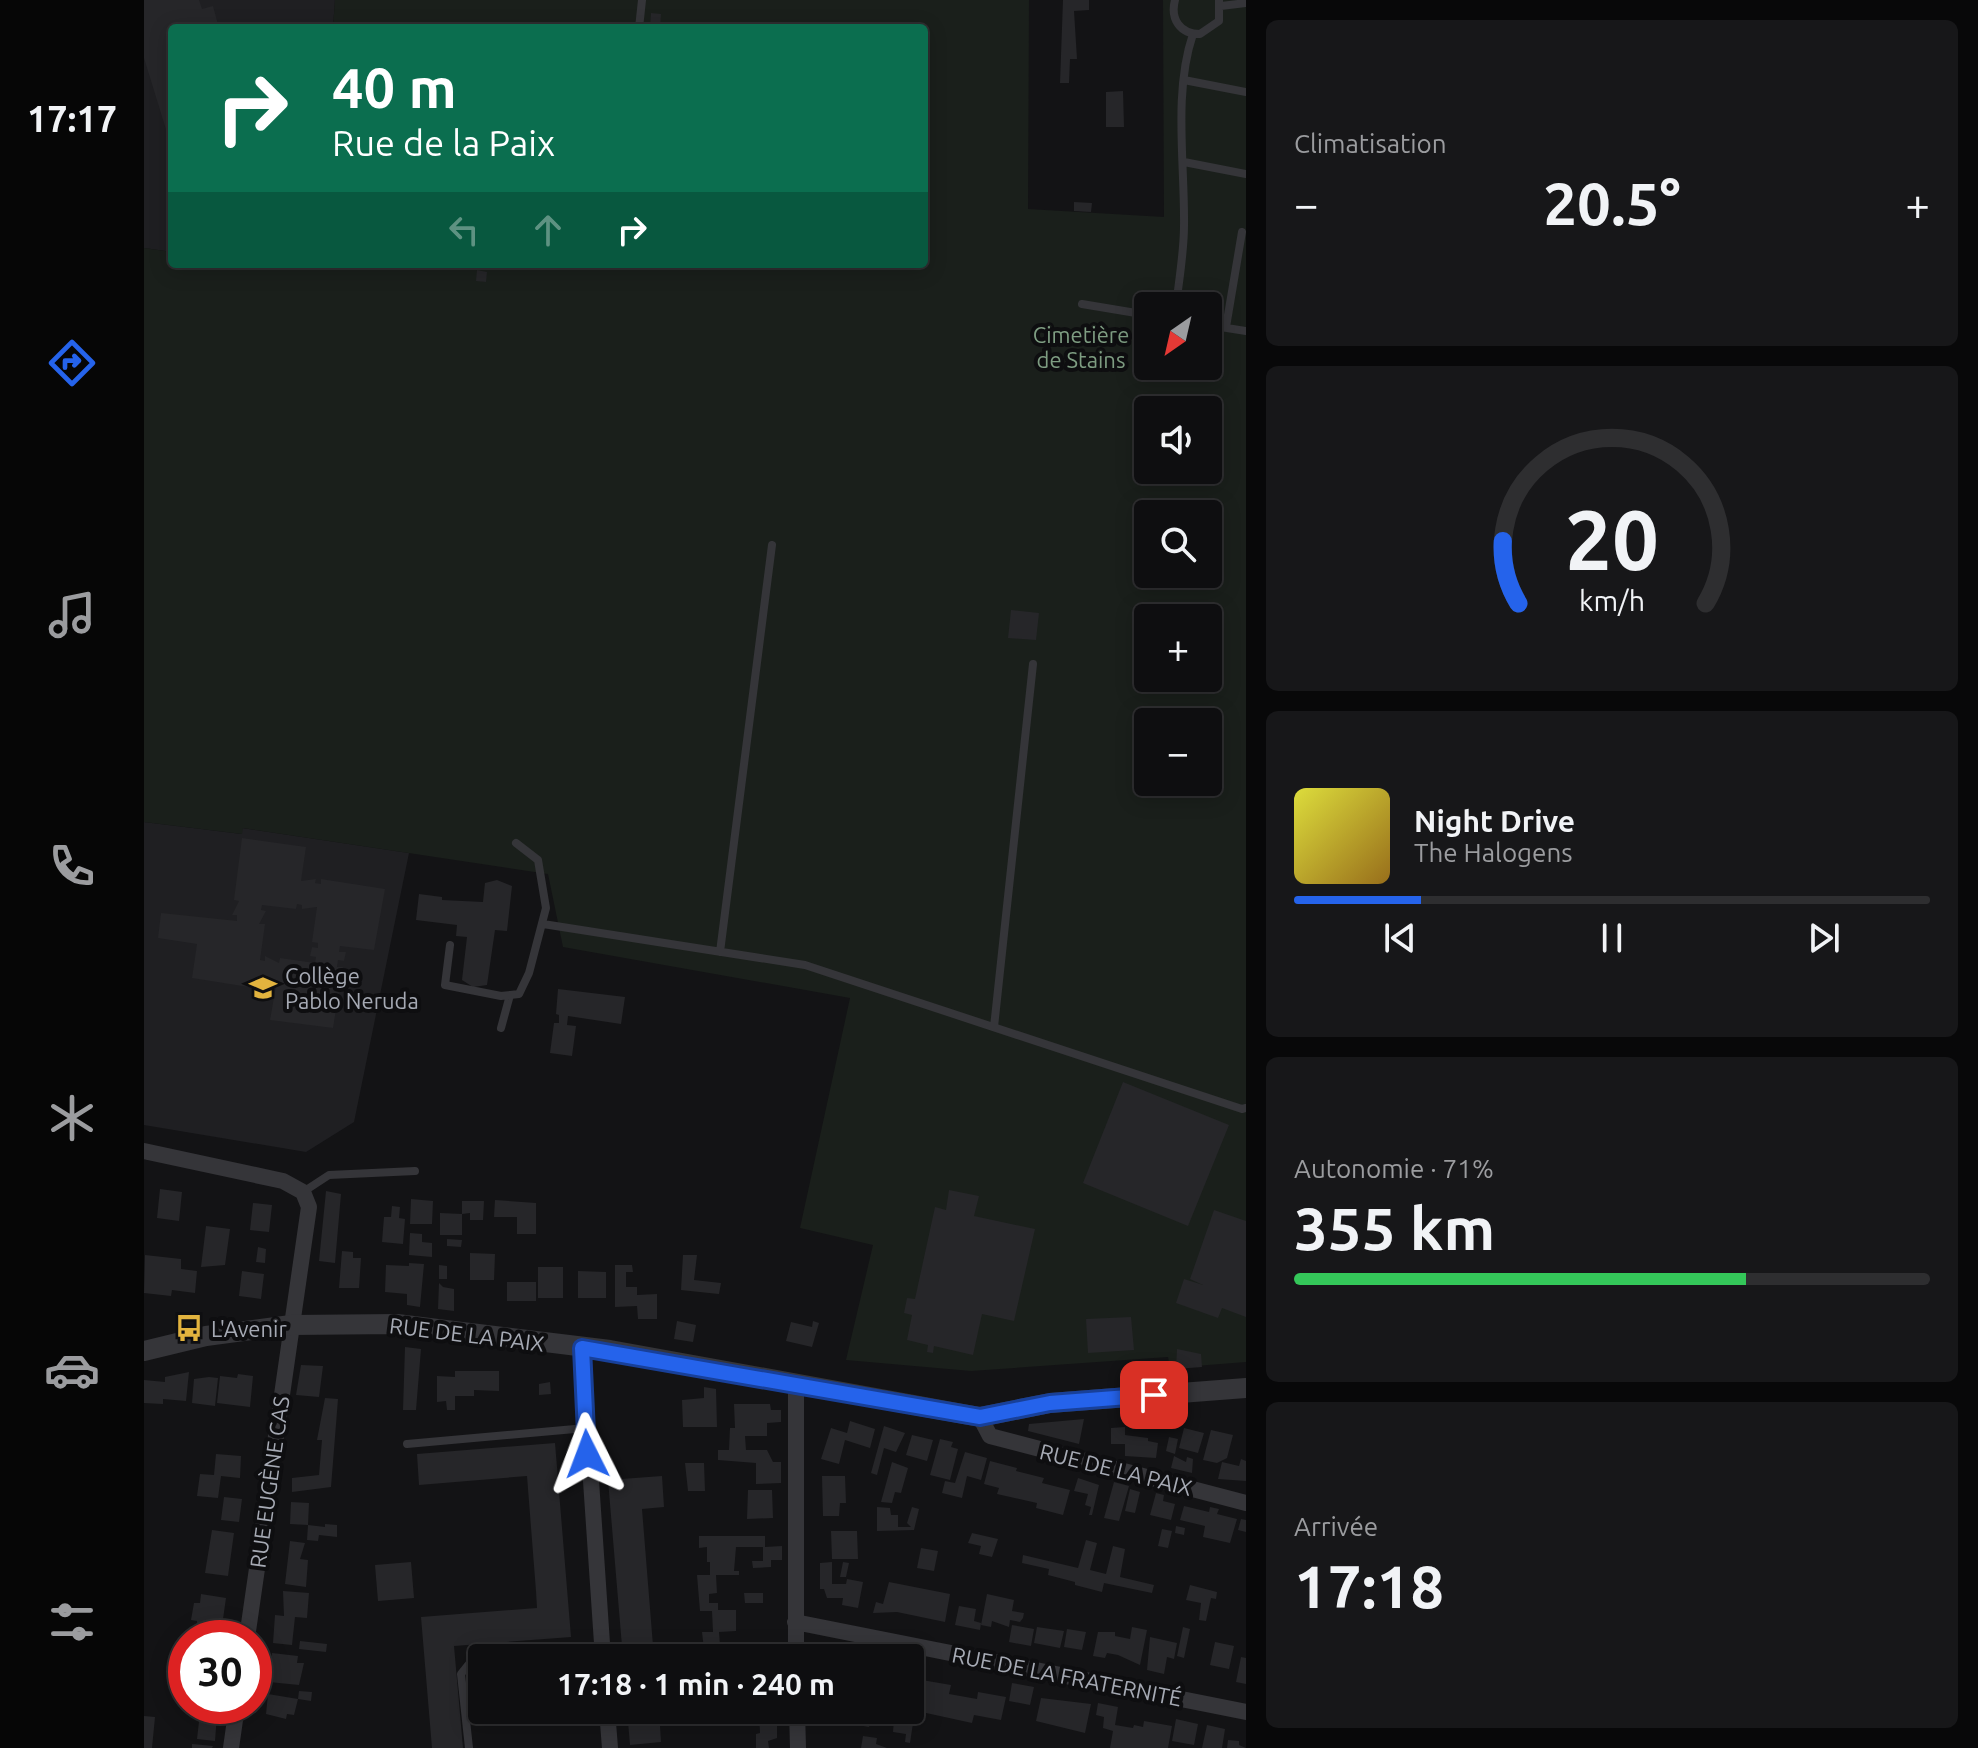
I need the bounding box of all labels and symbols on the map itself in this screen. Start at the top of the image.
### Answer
north arrow [1134,292,1222,380]
park label: Cimetière de Stains [1033,322,1129,372]
place label: Collège Pablo Neruda [285,963,419,1013]
school or university icon: Collège Pablo Neruda [248,973,278,1003]
street label: RUE DE LA PAIX [388,1312,546,1356]
bus stop icon: L'Avenir [174,1313,204,1343]
place label: L'Avenir [211,1316,287,1341]
pin [1120,1361,1188,1429]
street label: RUE EUGÈNE CAS [244,1394,293,1570]
position arrow [545,1412,629,1496]
street label: RUE DE LA PAIX [1037,1438,1195,1500]
speed limit sign: 30 [168,1620,272,1724]
street label: RUE DE LA FRATERNITÉ [950,1640,1184,1711]

